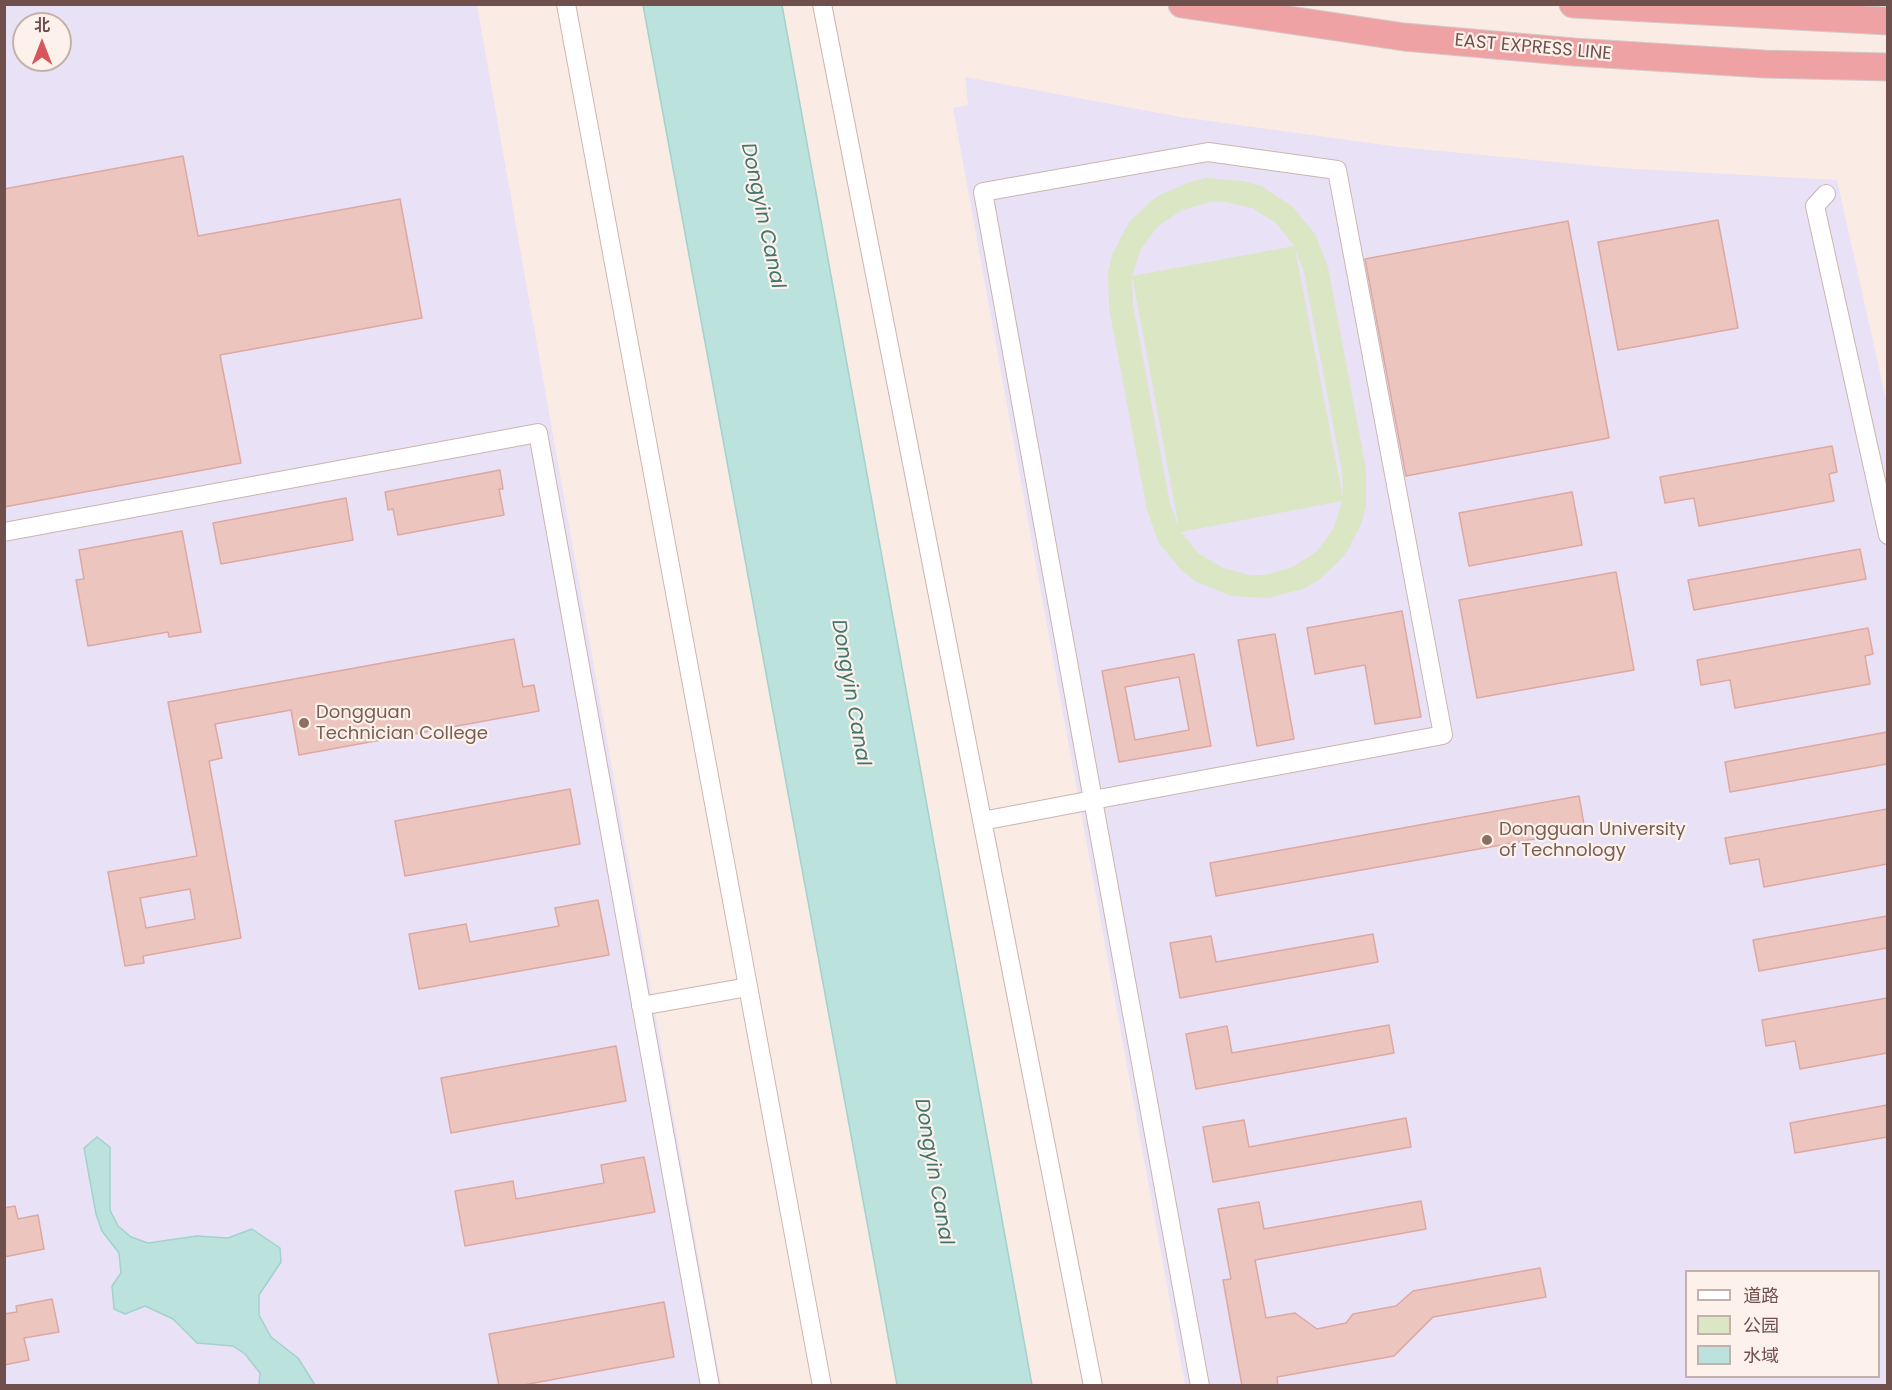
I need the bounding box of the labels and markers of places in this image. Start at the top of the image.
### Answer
place label: Dongguan Technician College [316,702,488,744]
marker: Dongguan Technician College [297,716,311,730]
place label: Dongguan University of Technology [1499,819,1686,862]
marker: Dongguan University of Technology [1480,833,1494,847]

